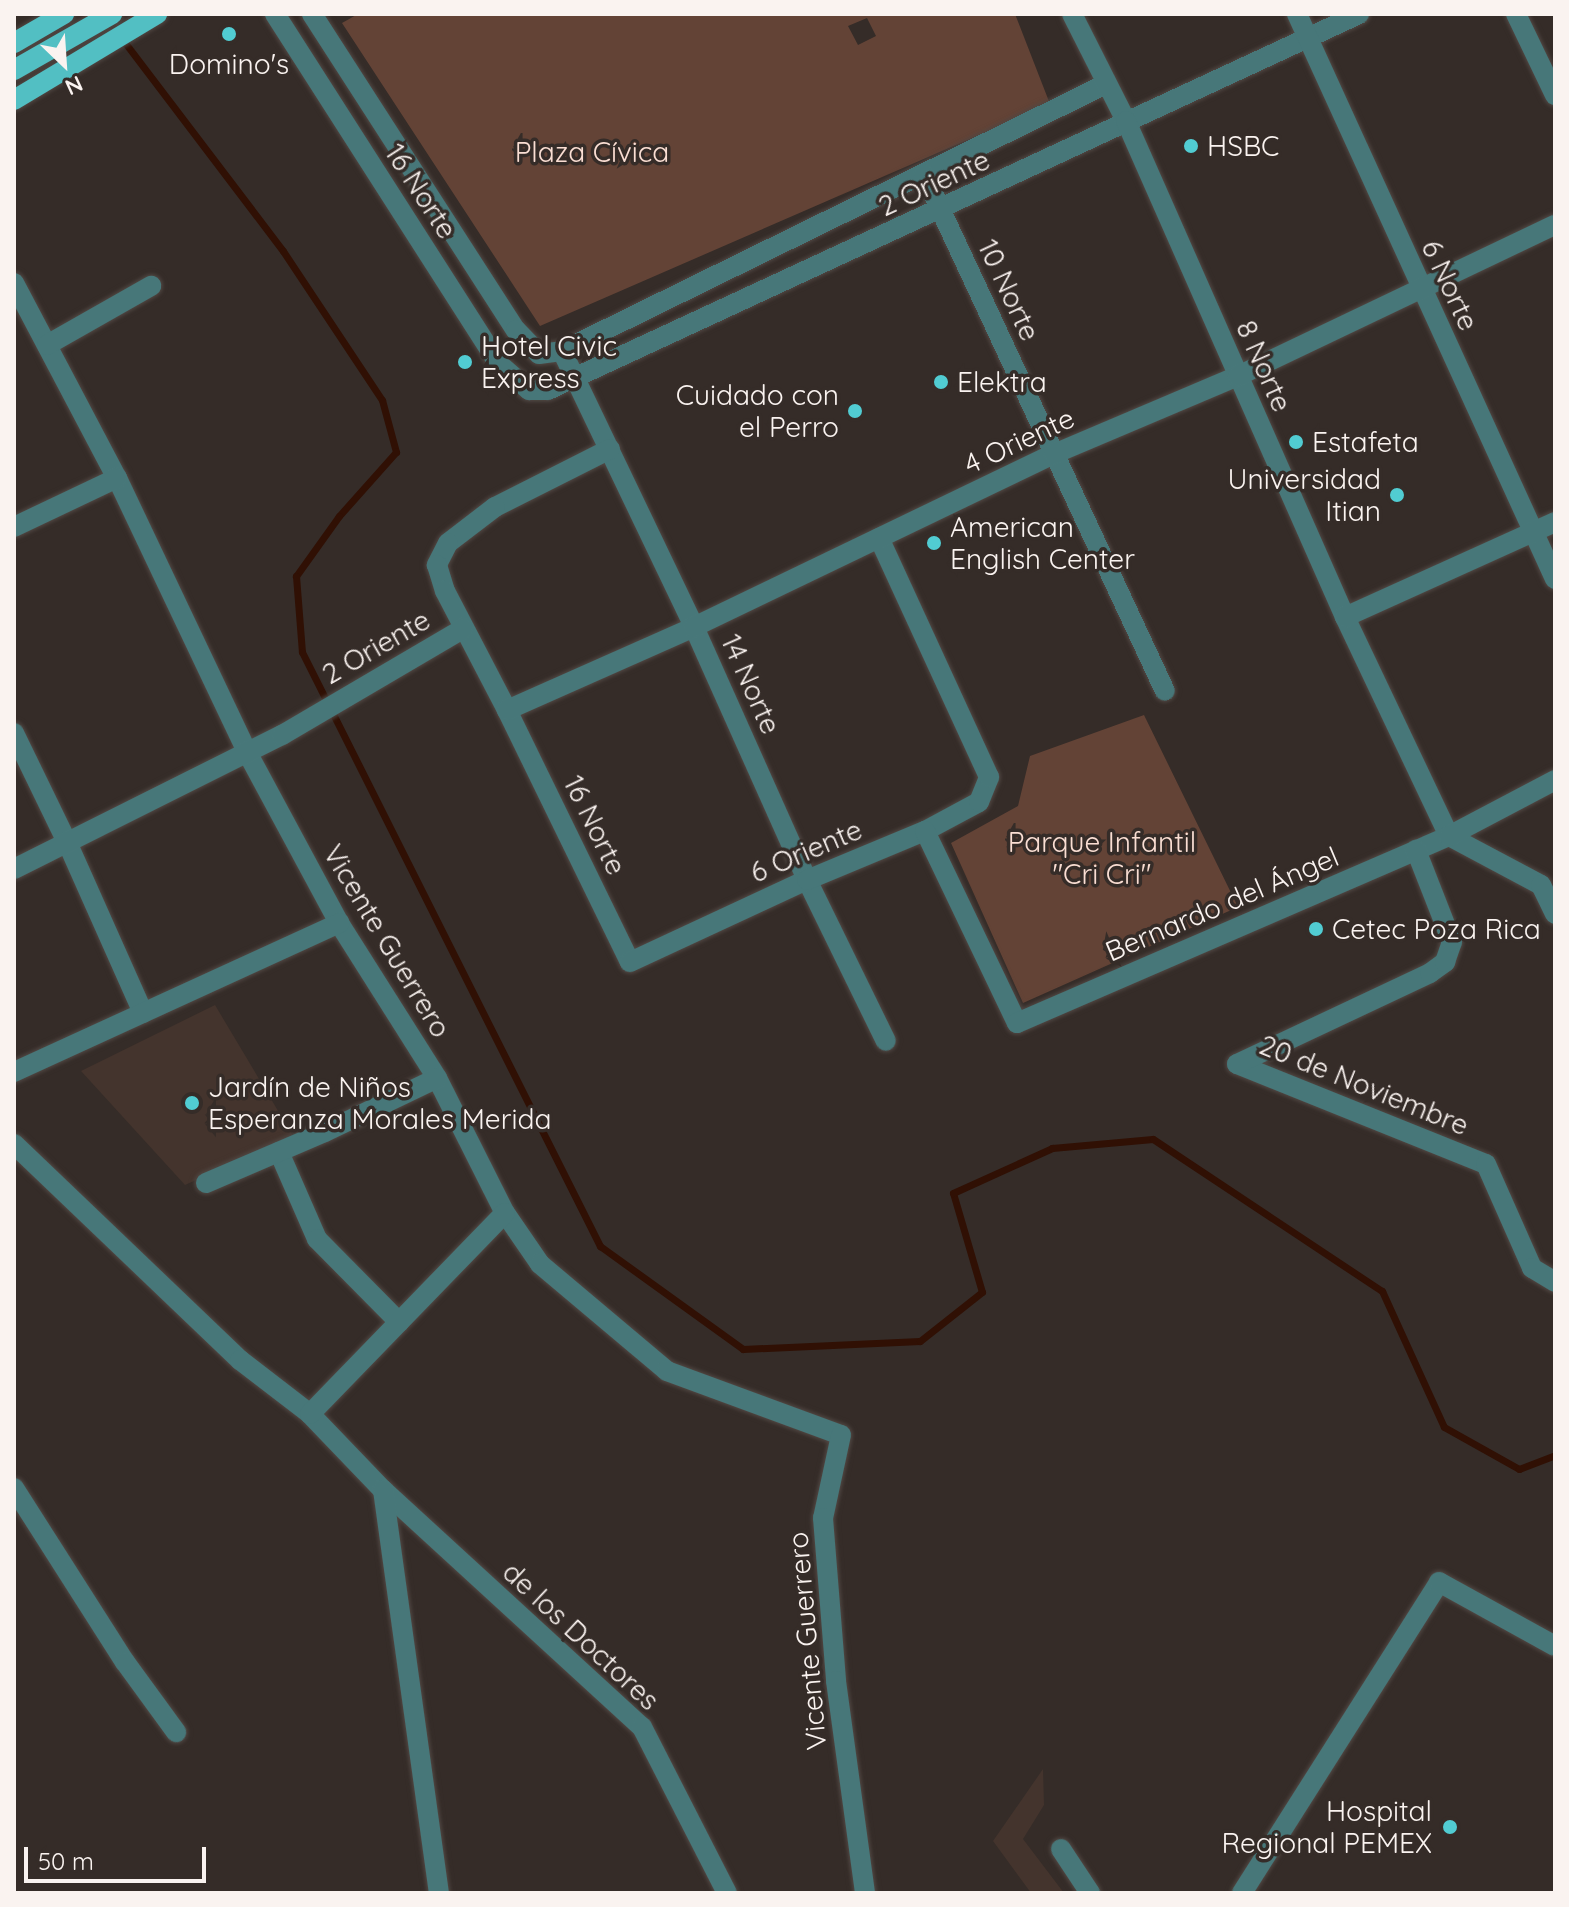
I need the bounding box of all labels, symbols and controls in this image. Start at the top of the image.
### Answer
north arrow [24,24,104,104]
marker: Domino's [220,25,238,43]
place label: Domino's [169,47,289,81]
text: N [61,70,87,102]
place label: HSBC [1207,129,1279,163]
park label: Plaza Cívica [515,135,669,169]
street label: 16 Norte [378,137,464,245]
marker: HSBC [1182,137,1200,155]
street label: 2 Oriente [873,143,995,223]
street label: 10 Norte [971,234,1047,346]
street label: 6 Norte [1414,234,1486,336]
street label: 8 Norte [1229,315,1299,417]
place label: Hotel Civic Express [481,329,617,395]
marker: Hotel Civic Express [456,353,474,371]
place label: Elektra [957,365,1047,399]
marker: Elektra [932,373,950,391]
place label: Cuidado con el Perro [676,378,839,444]
street label: 4 Oriente [959,401,1079,481]
marker: Cuidado con el Perro [846,402,864,420]
place label: Estafeta [1312,425,1419,459]
marker: Estafeta [1287,433,1305,451]
place label: Universidad Itian [1228,462,1381,528]
marker: Universidad Itian [1388,486,1406,504]
place label: American English Center [950,510,1135,576]
marker: American English Center [925,534,943,552]
street label: 2 Oriente [316,603,436,691]
street label: 14 Norte [714,629,788,739]
street label: 16 Norte [557,770,633,880]
street label: 6 Oriente [745,812,867,890]
park label: Parque Infantil "Cri Cri" [1008,825,1196,891]
street label: Vicente Guerrero [316,838,458,1044]
street label: Bernardo del Ángel [1100,840,1344,968]
place label: Cetec Poza Rica [1332,912,1541,946]
marker: Cetec Poza Rica [1307,920,1325,938]
street label: 20 de Noviembre [1255,1028,1473,1142]
place label: Jardín de Niños Esperanza Morales Merida [208,1070,551,1136]
marker: Jardín de Niños Esperanza Morales Merida [183,1094,201,1112]
street label: Vicente Guerrero [781,1530,833,1752]
street label: de los Doctores [496,1555,666,1717]
place label: Hospital Regional PEMEX [1221,1794,1432,1860]
marker: Hospital Regional PEMEX [1439,1816,1461,1838]
scale bar [28,1831,210,1881]
text: 50 m [38,1846,94,1876]

